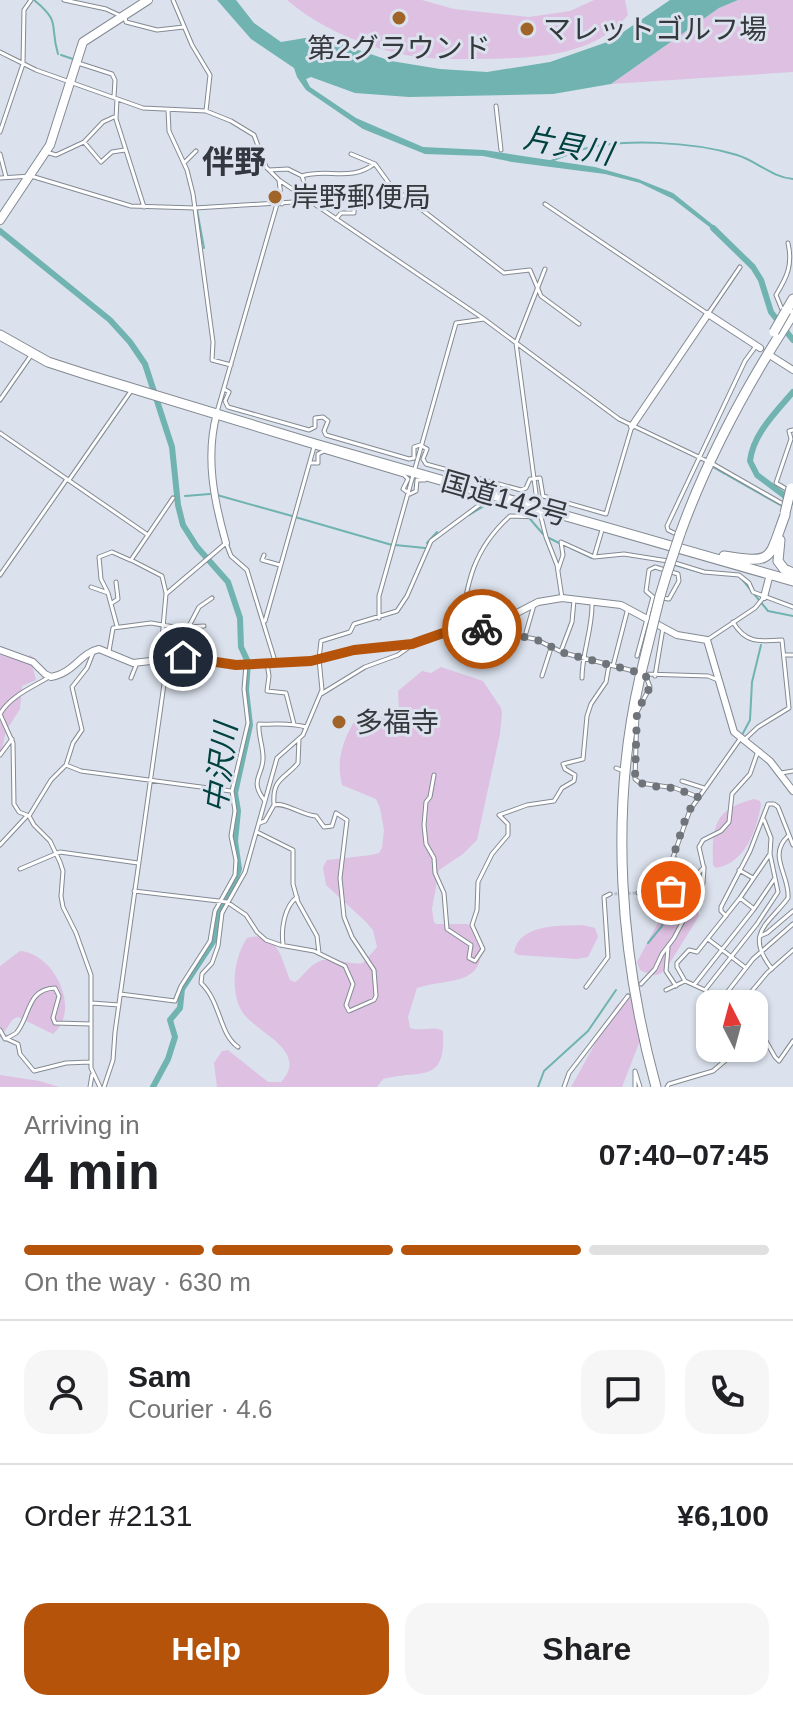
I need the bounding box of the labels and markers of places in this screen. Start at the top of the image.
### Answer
marker: 第2グラウンド [390,9,408,27]
place label: マレットゴルフ場 [543,14,767,45]
marker: マレットゴルフ場 [518,20,536,38]
place label: 第2グラウンド [307,33,491,64]
place label: 岸野郵便局 [291,182,431,213]
marker: 岸野郵便局 [266,188,284,206]
pin [149,623,217,691]
place label: 多福寺 [355,707,439,738]
marker: 多福寺 [330,713,348,731]
pin [637,857,705,925]

